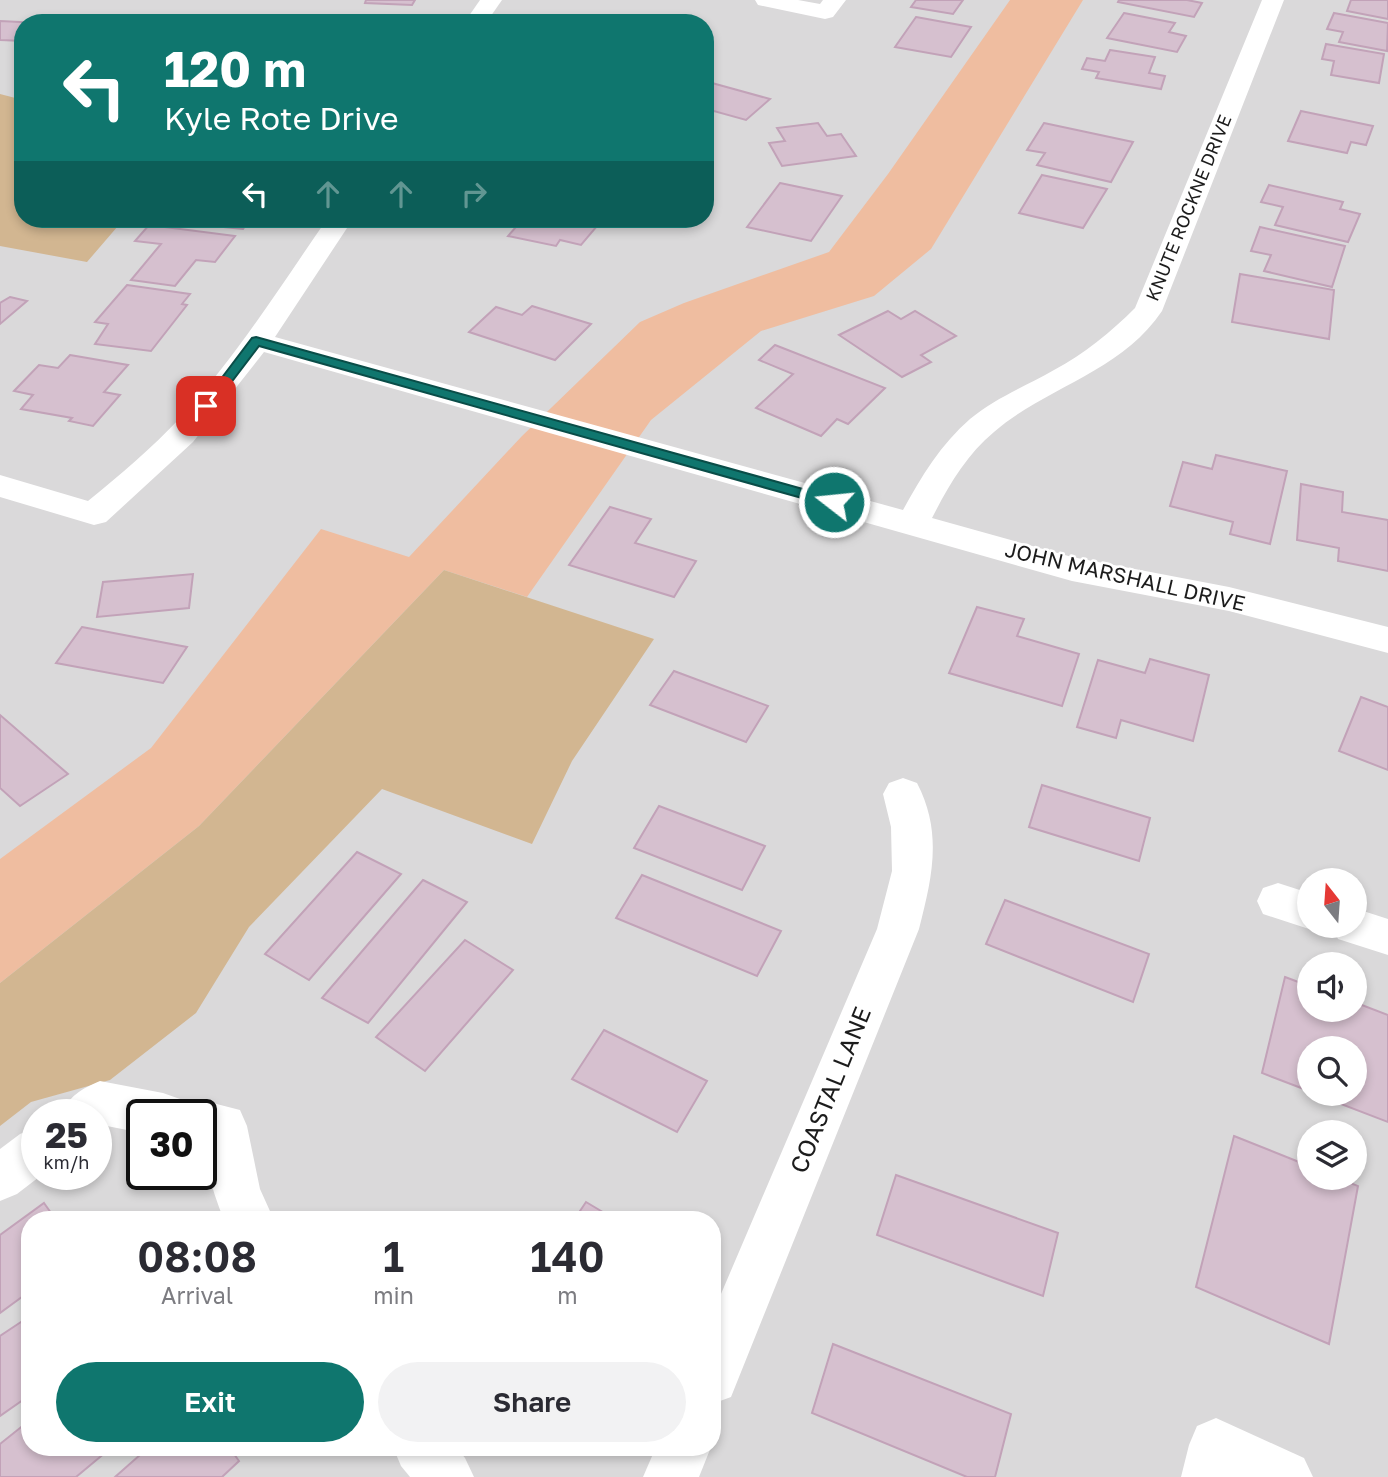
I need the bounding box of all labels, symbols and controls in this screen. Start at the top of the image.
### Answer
text: 120 m [164,39,306,98]
icon: left [49,42,140,133]
text: Kyle Rote Drive [164,99,399,137]
street label: KNUTE ROCKNE DRIVE [1141,111,1236,304]
icon: left [236,175,274,213]
icon: ahead [309,175,347,213]
icon: ahead [382,175,420,213]
icon: right [455,175,493,213]
pin [176,376,236,436]
icon: arrive [187,387,225,425]
position arrow [797,465,871,539]
street label: JOHN MARSHALL DRIVE [1003,536,1248,616]
north arrow [1297,868,1367,938]
map controls [1297,868,1367,1190]
button: sound [1297,952,1367,1022]
street label: COASTAL LANE [783,1002,876,1177]
button: search [1297,1036,1367,1106]
speed limit sign: 30 [126,1099,217,1190]
text: 25 [45,1114,88,1156]
button: layers [1297,1120,1367,1190]
text: km/h [44,1151,89,1173]
text: 08:08 [137,1231,257,1281]
text: 1 [383,1231,404,1281]
text: 140 [530,1231,605,1281]
text: Arrival [161,1281,233,1309]
text: min [373,1281,414,1309]
text: m [557,1281,578,1309]
button: Exit [56,1362,364,1442]
button: Share [378,1362,686,1442]

